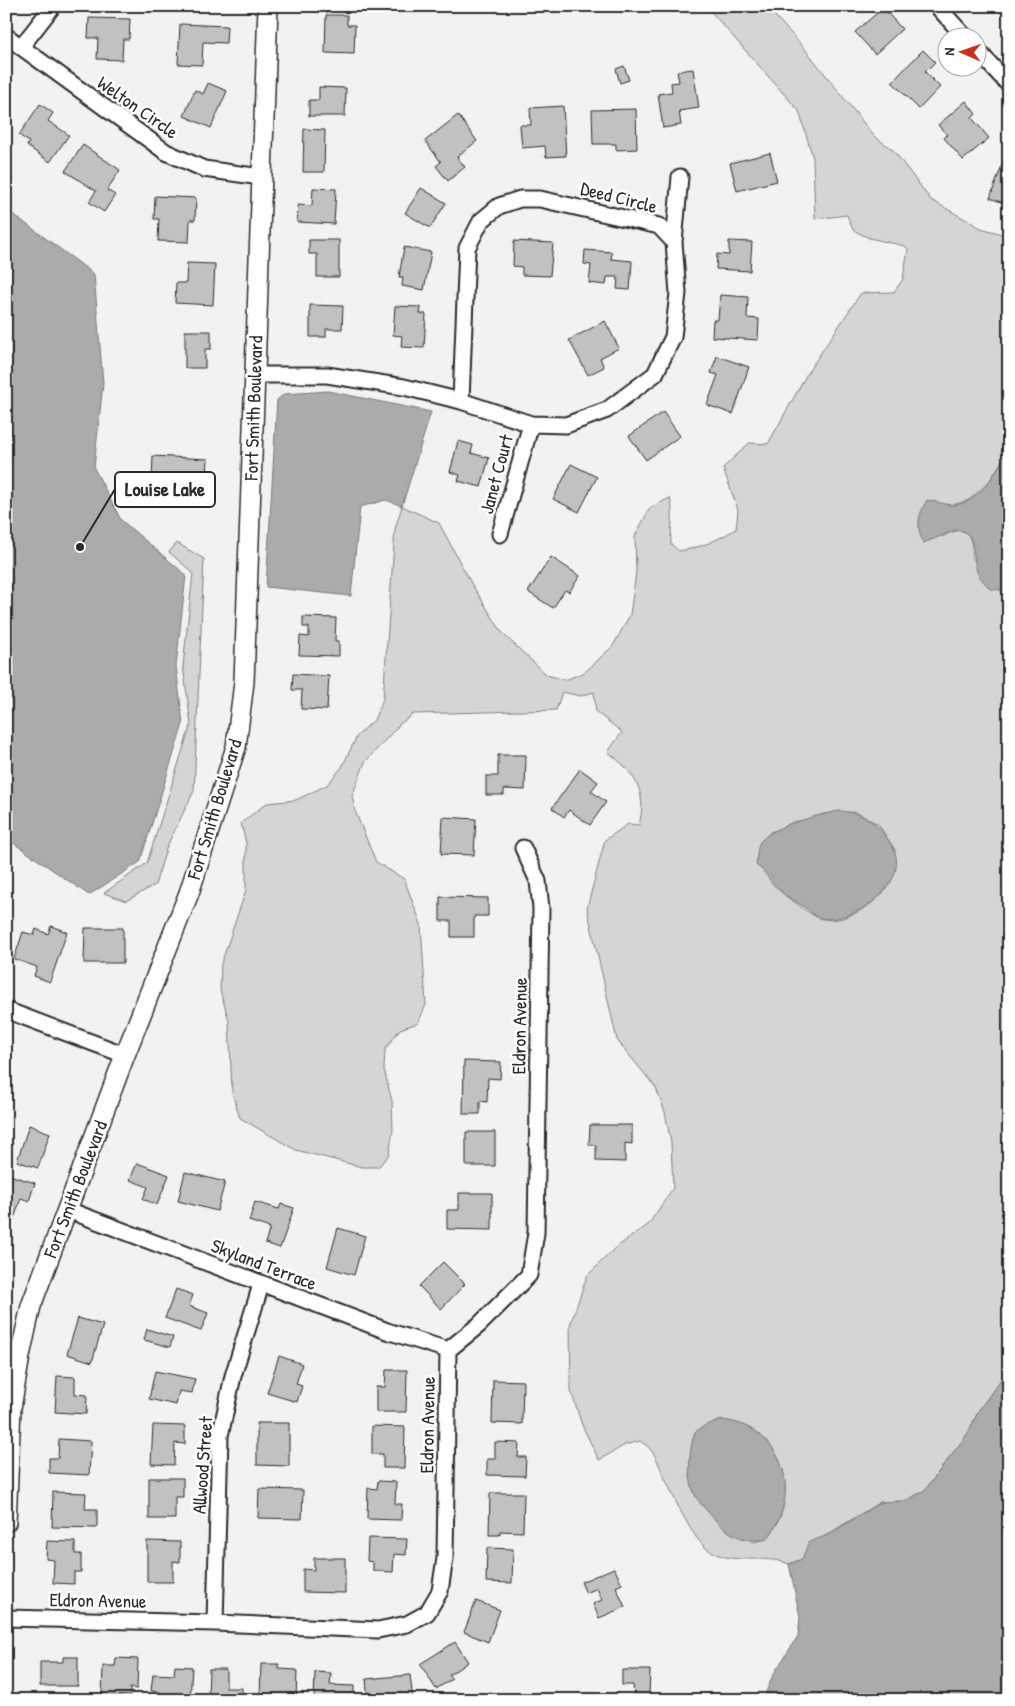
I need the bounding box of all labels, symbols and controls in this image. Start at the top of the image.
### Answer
north arrow [938,28,988,78]
text: N [939,47,958,56]
street label: Welton Circle [92,70,184,145]
street label: Deed Circle [578,175,660,219]
street label: Fort Smith Boulevard [237,334,269,482]
street label: Janet Court [473,431,519,517]
callout: Louise Lake [115,472,215,507]
text: Louise Lake [125,475,205,502]
street label: Fort Smith Boulevard [180,735,248,883]
street label: Eldron Avenue [505,977,533,1075]
street label: Fort Smith Boulevard [37,1116,113,1262]
street label: Skyland Terrace [208,1232,321,1296]
street label: Eldron Avenue [413,1376,441,1474]
street label: Allwood Street [186,1415,218,1515]
street label: Eldron Avenue [49,1586,147,1614]

